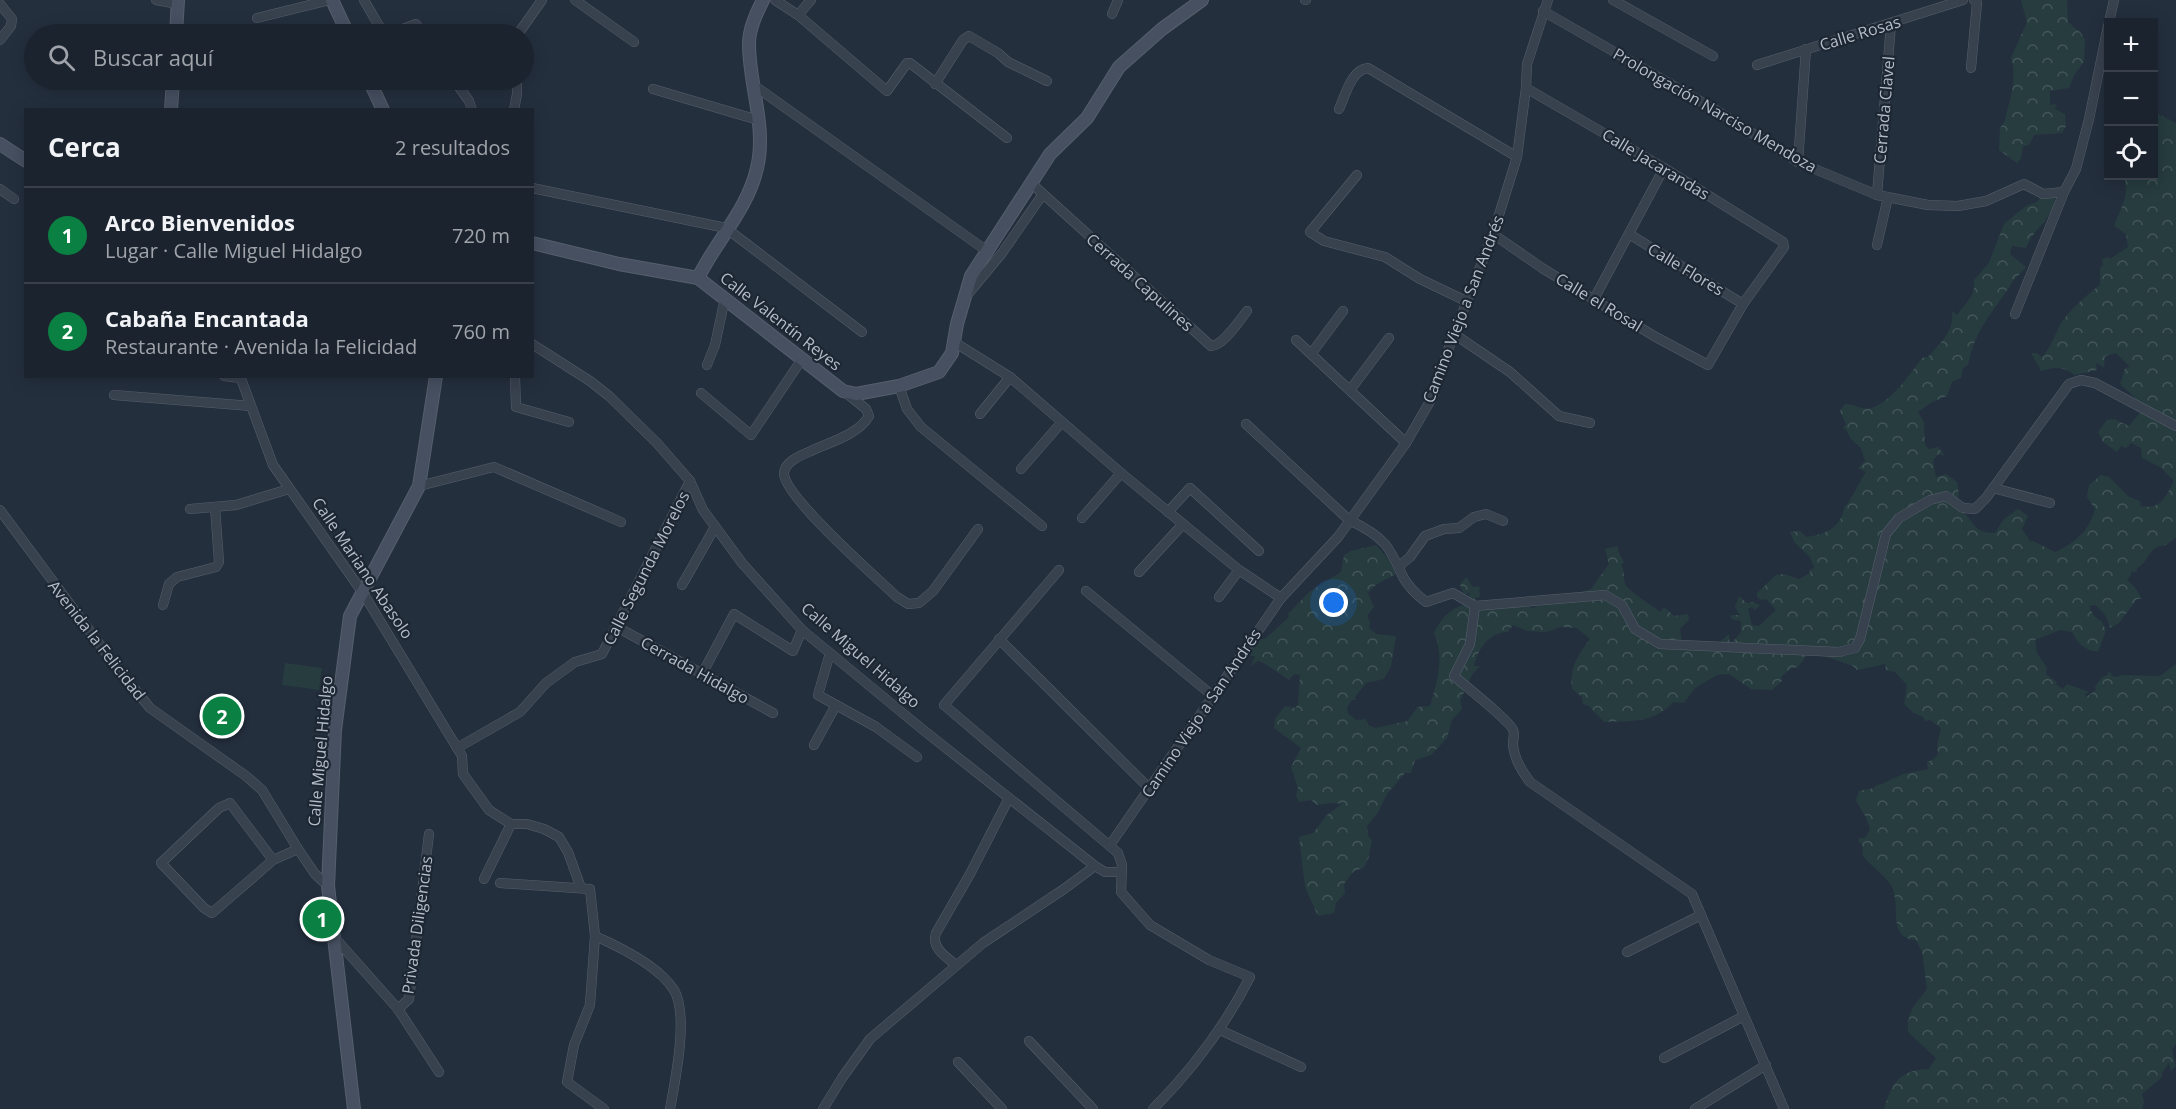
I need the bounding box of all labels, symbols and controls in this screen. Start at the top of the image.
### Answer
street label: Calle Rosas [1817,10,1903,56]
map controls [2104,18,2158,180]
button: + [2104,18,2158,72]
search box [24,24,534,90]
icon: search [45,41,78,74]
text: Buscar aquí [93,42,213,72]
street label: Prolongación Narciso Mendoza [1609,43,1821,177]
street label: Cerrada Clavel [1868,55,1900,165]
button: − [2104,72,2158,126]
street label: Calle Jacarandas [1598,123,1714,205]
button: locate [2104,126,2158,180]
text: Cerca [48,129,121,165]
text: 2 resultados [395,134,510,161]
text: Arco Bienvenidos [105,207,295,237]
street label: Camino Viejo a San Andrés [1417,212,1509,406]
text: 1 [62,222,73,249]
text: 720 m [452,222,510,249]
street label: Cerrada Capulines [1082,228,1198,336]
text: Lugar · Calle Miguel Hidalgo [105,237,362,264]
street label: Calle Flores [1644,238,1728,300]
street label: Calle Valentín Reyes [716,267,846,375]
street label: Calle el Rosal [1552,267,1646,337]
text: Cabaña Encantada [105,303,309,333]
text: 2 [62,318,73,345]
text: 760 m [452,318,510,345]
text: Restaurante · Avenida la Felicidad [105,333,417,360]
street label: Calle Segunda Morelos [598,487,694,649]
street label: Calle Mariano Abasolo [307,493,419,643]
street label: Avenida la Felicidad [43,576,151,704]
your location [1319,588,1348,617]
street label: Calle Miguel Hidalgo [797,597,925,713]
street label: Camino Viejo a San Andrés [1136,624,1266,802]
street label: Cerrada Hidalgo [637,631,753,709]
street label: Calle Miguel Hidalgo [302,675,338,827]
pin: 2 [202,694,242,738]
street label: Privada Diligencias [396,854,438,996]
pin: 1 [302,896,342,942]

